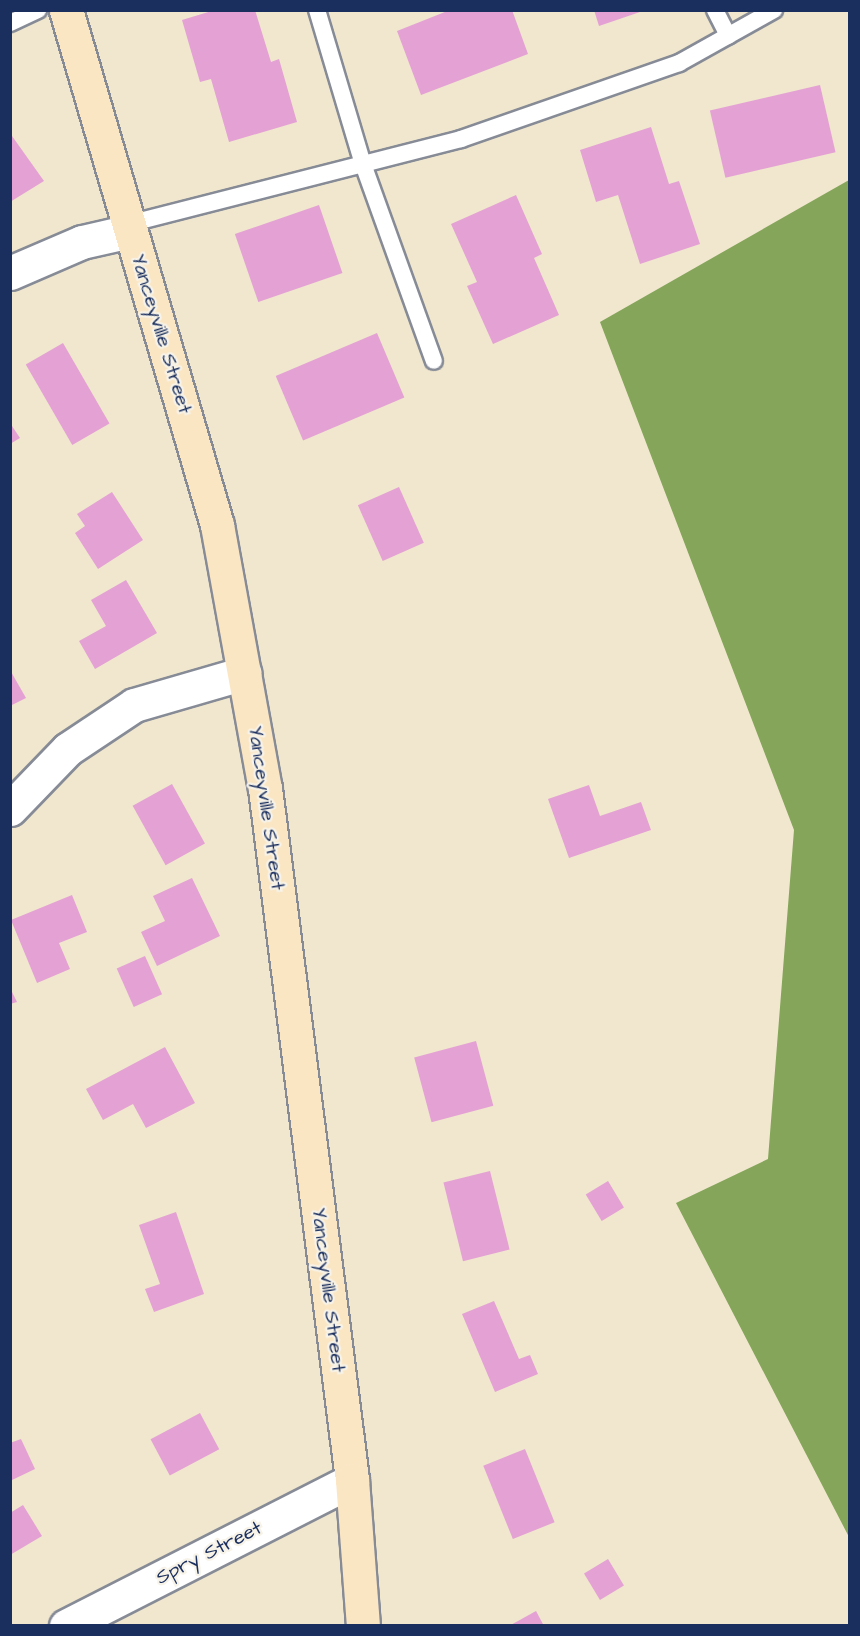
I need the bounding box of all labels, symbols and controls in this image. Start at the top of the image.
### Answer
street label: Yanceyville Street [125,251,197,417]
street label: Yanceyville Street [243,724,289,892]
street label: Yanceyville Street [306,1206,350,1374]
street label: Spry Street [152,1516,266,1590]

